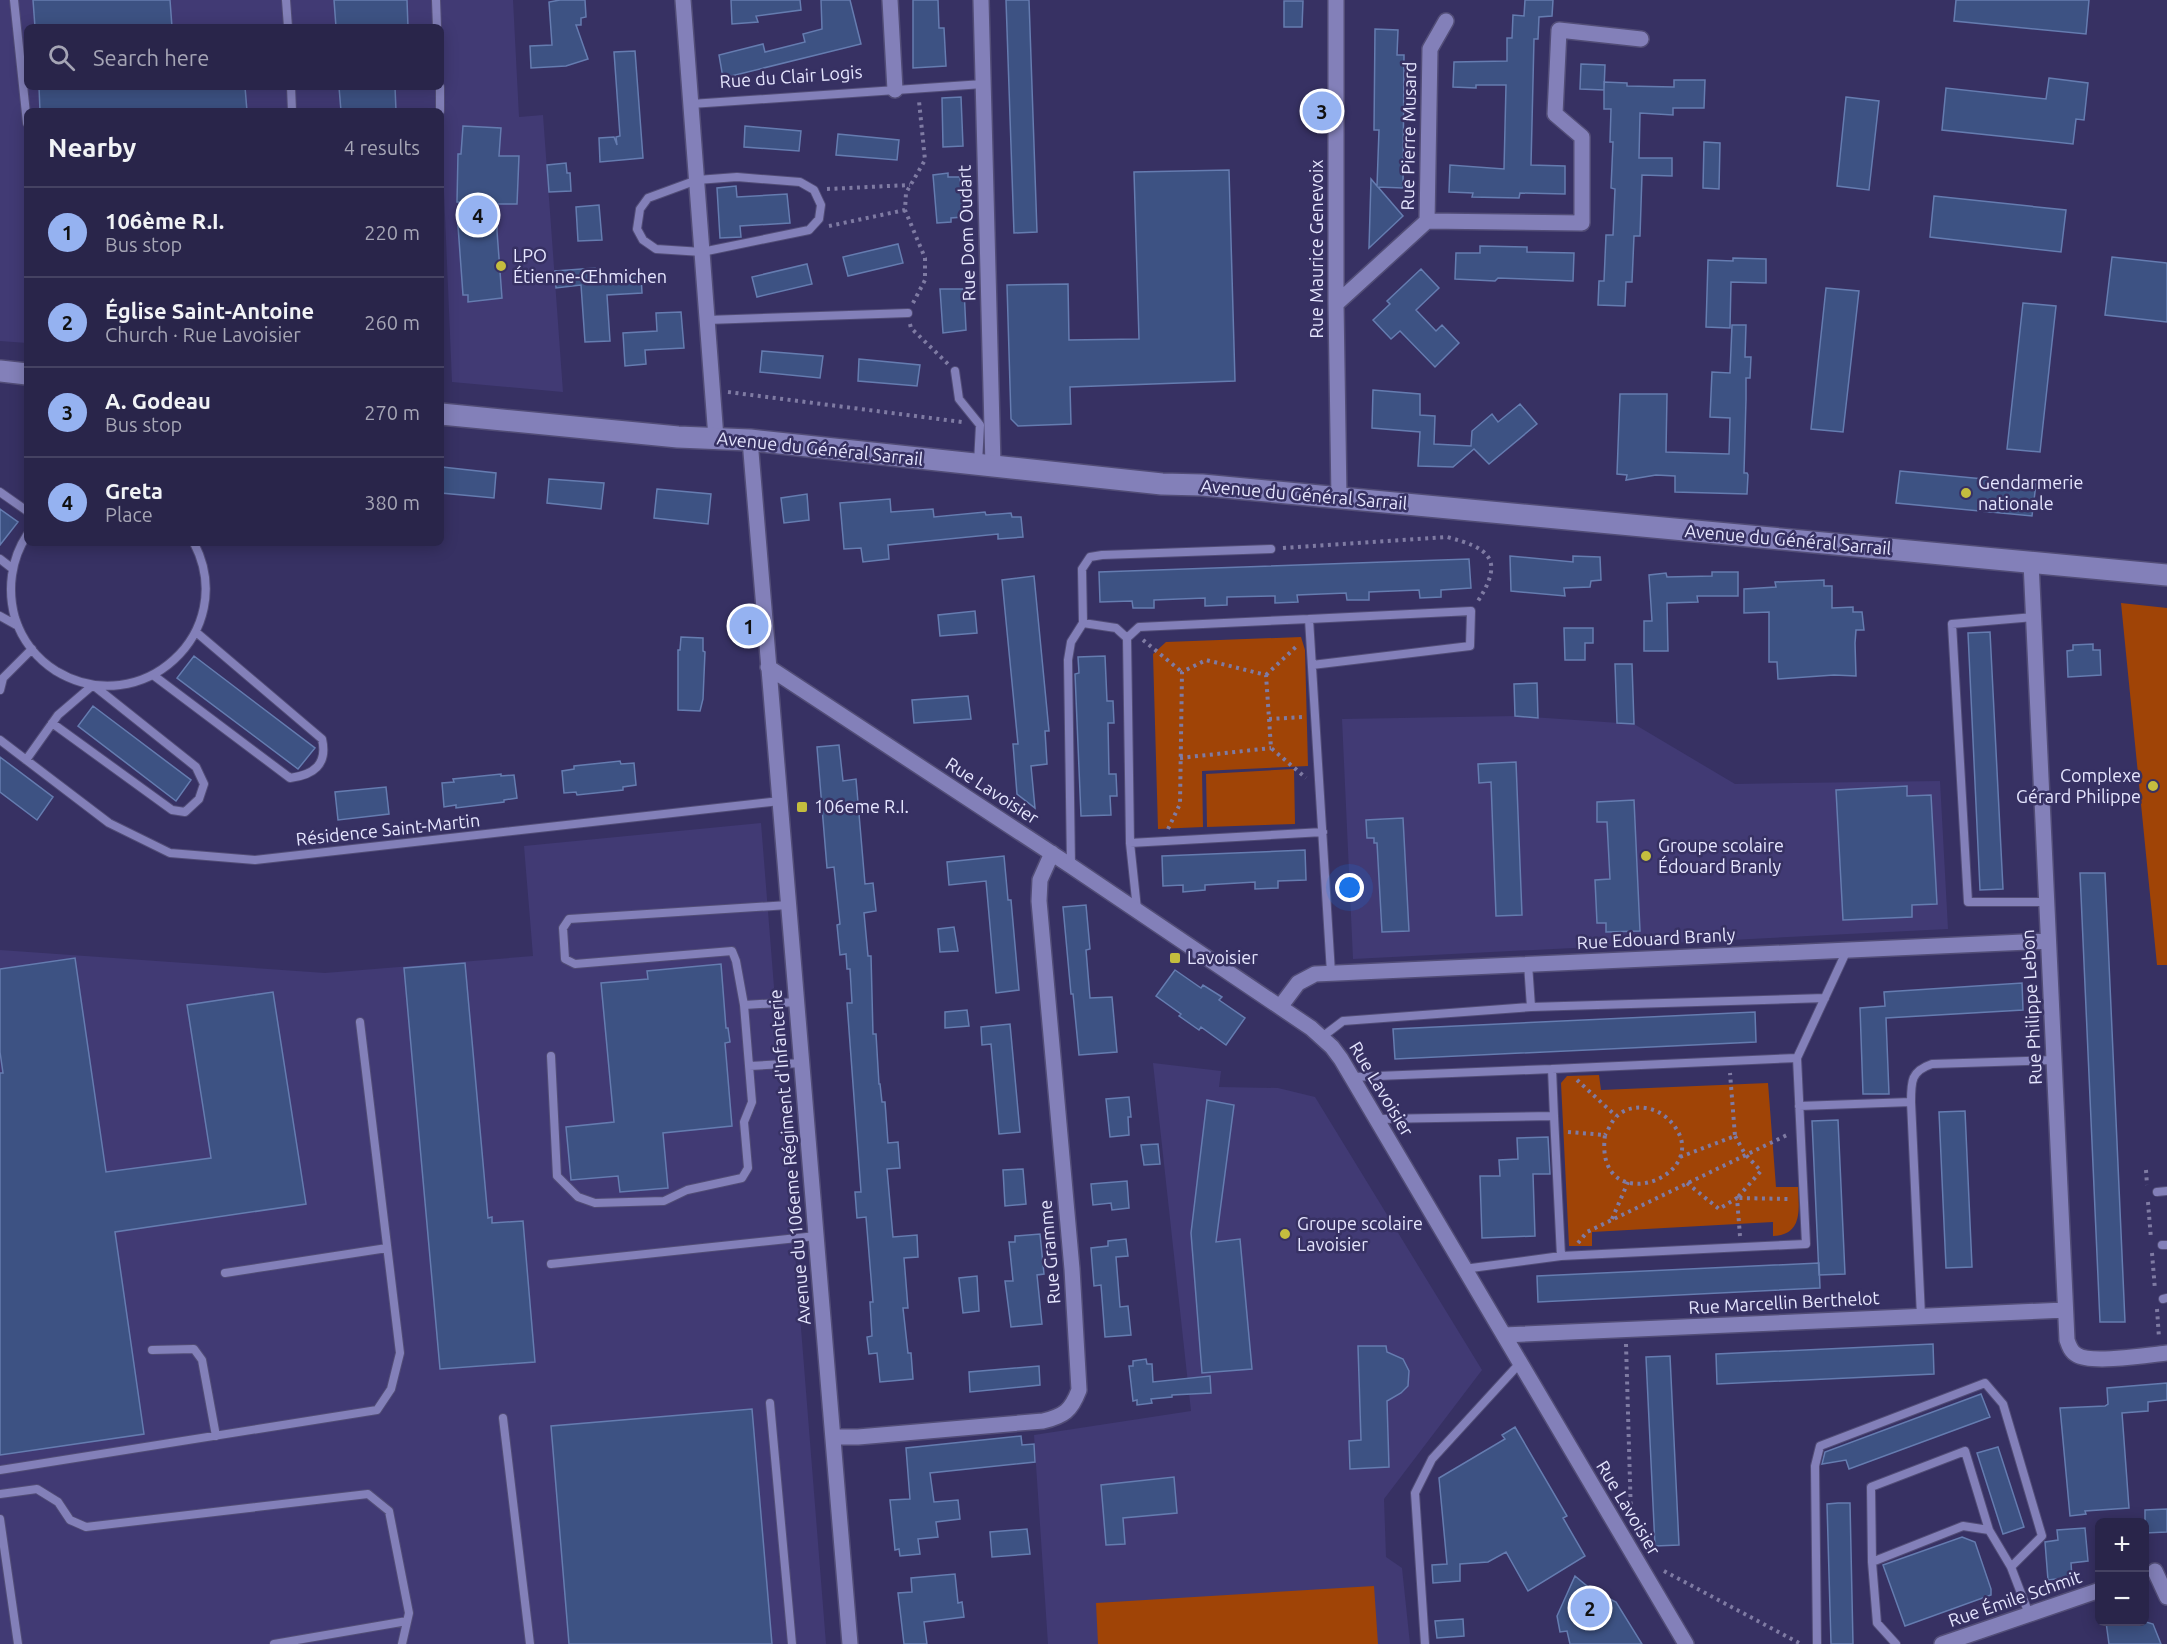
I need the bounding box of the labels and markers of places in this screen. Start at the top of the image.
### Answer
pin: 3 [1302,88,1342,134]
pin: 4 [458,192,498,238]
place label: LPO Étienne-Œhmichen [513,245,667,286]
marker: LPO Étienne-Œhmichen [494,259,508,273]
place label: Gendarmerie nationale [1978,472,2083,513]
marker: Gendarmerie nationale [1959,486,1973,500]
pin: 1 [730,604,768,648]
place label: Complexe Gérard Philippe [2016,765,2141,806]
marker: Complexe Gérard Philippe [2146,779,2160,793]
place label: 106eme R.I. [814,796,909,816]
marker: 106eme R.I. [795,800,809,814]
place label: Groupe scolaire Édouard Branly [1658,835,1784,876]
marker: Groupe scolaire Édouard Branly [1639,849,1653,863]
place label: Lavoisier [1187,947,1258,967]
marker: Lavoisier [1168,951,1182,965]
place label: Groupe scolaire Lavoisier [1297,1213,1423,1254]
marker: Groupe scolaire Lavoisier [1278,1227,1292,1241]
pin: 2 [1570,1586,1610,1630]

